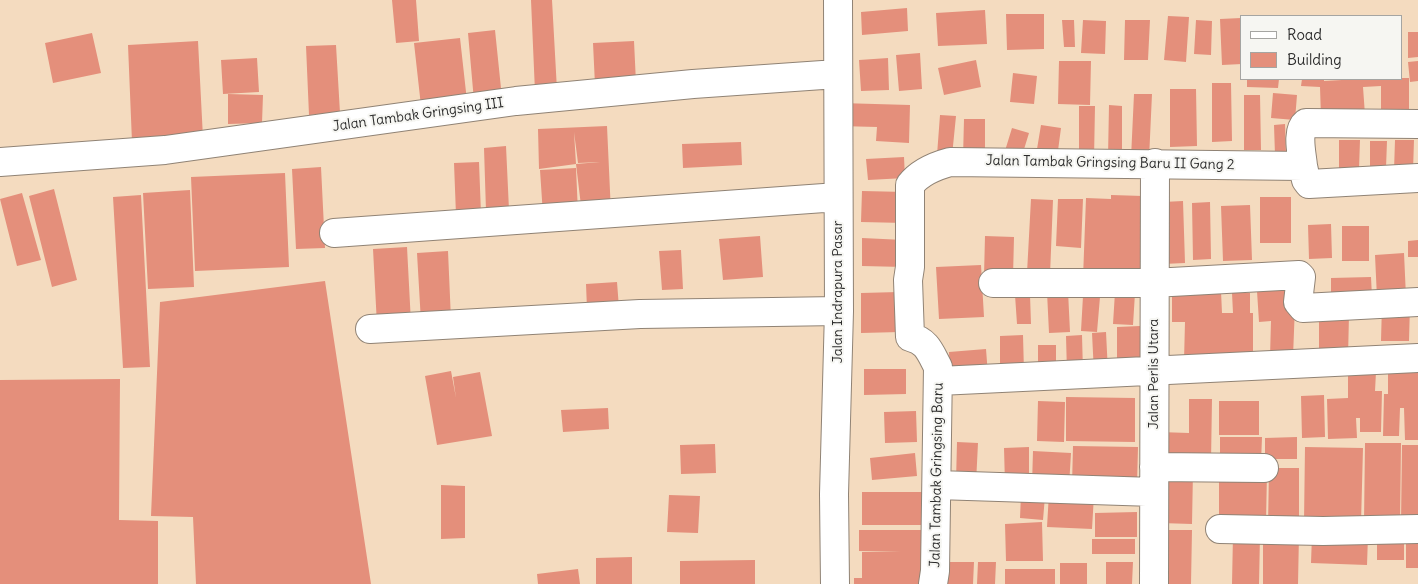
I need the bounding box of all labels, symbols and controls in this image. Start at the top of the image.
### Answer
legend [1240,15,1403,80]
text: Road [1287,25,1322,44]
text: Building [1287,50,1342,69]
street label: Jalan Tambak Gringsing III [331,95,505,135]
street label: Jalan Tambak Gringsing Baru II Gang 2 [985,152,1235,174]
street label: Jalan Indrapura Pasar [830,221,846,363]
street label: Jalan Perlis Utara [1146,319,1162,429]
street label: Jalan Tambak Gringsing Baru [927,382,947,568]

